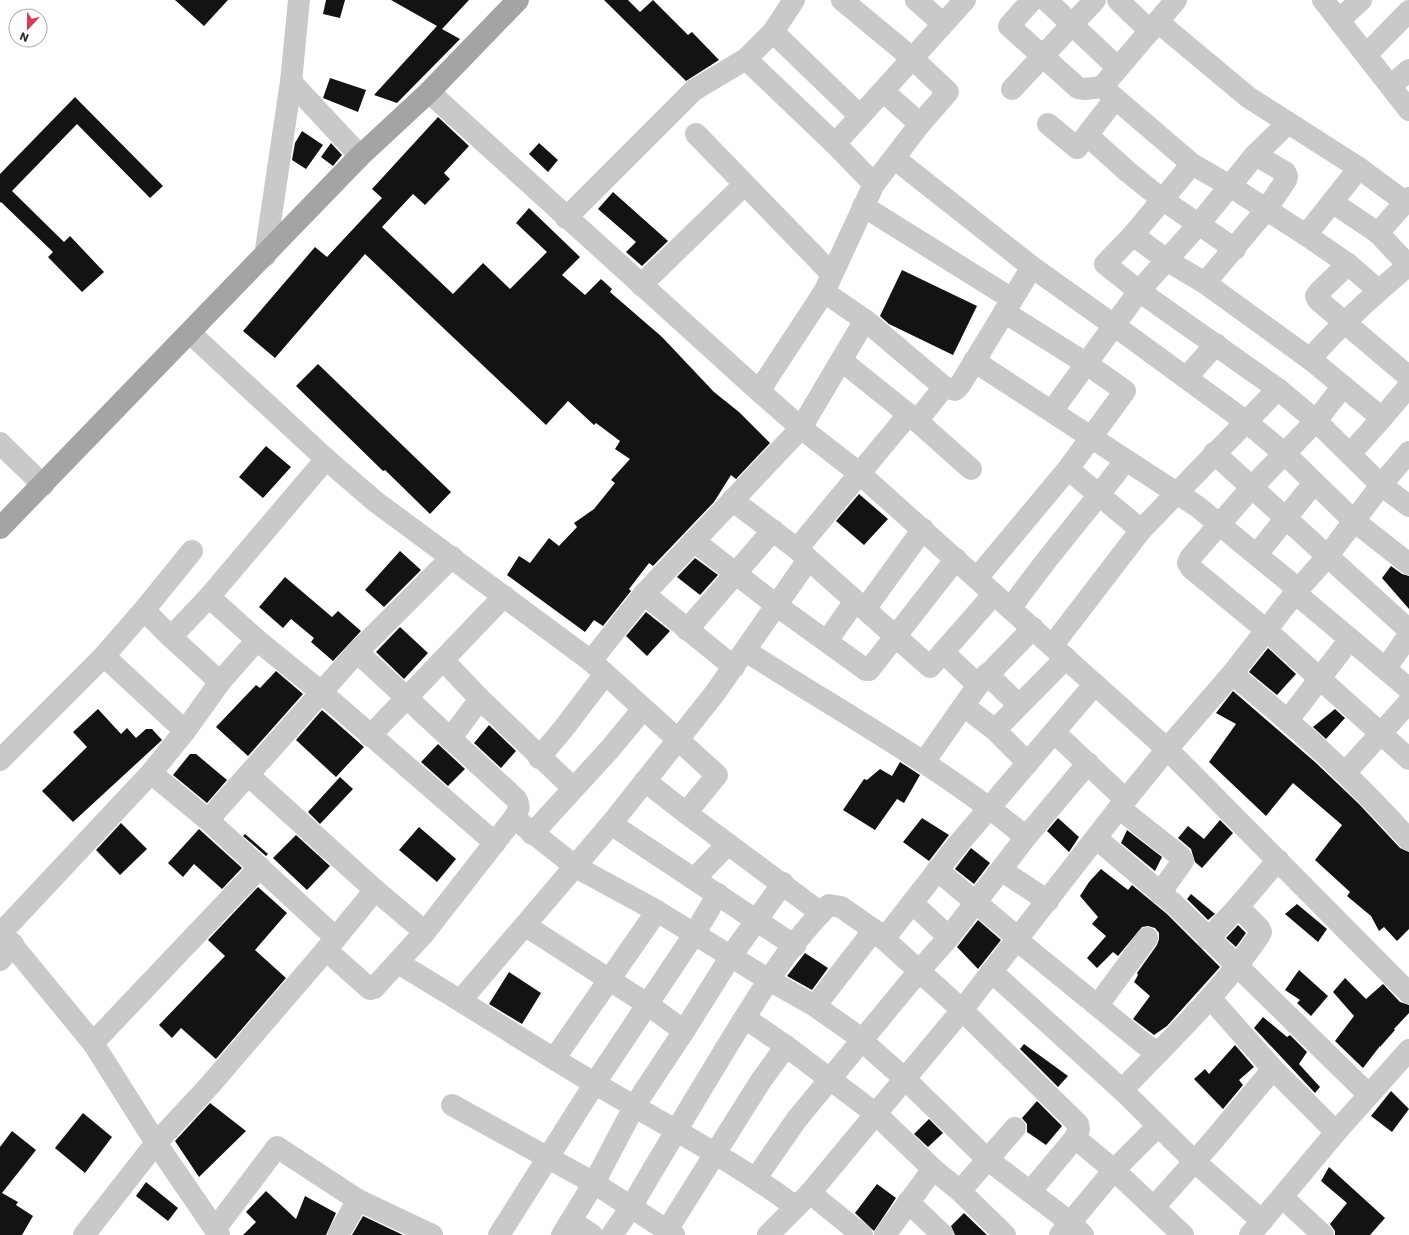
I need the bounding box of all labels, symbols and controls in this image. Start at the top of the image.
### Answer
north arrow [8,8,48,48]
text: N [17,28,31,46]

